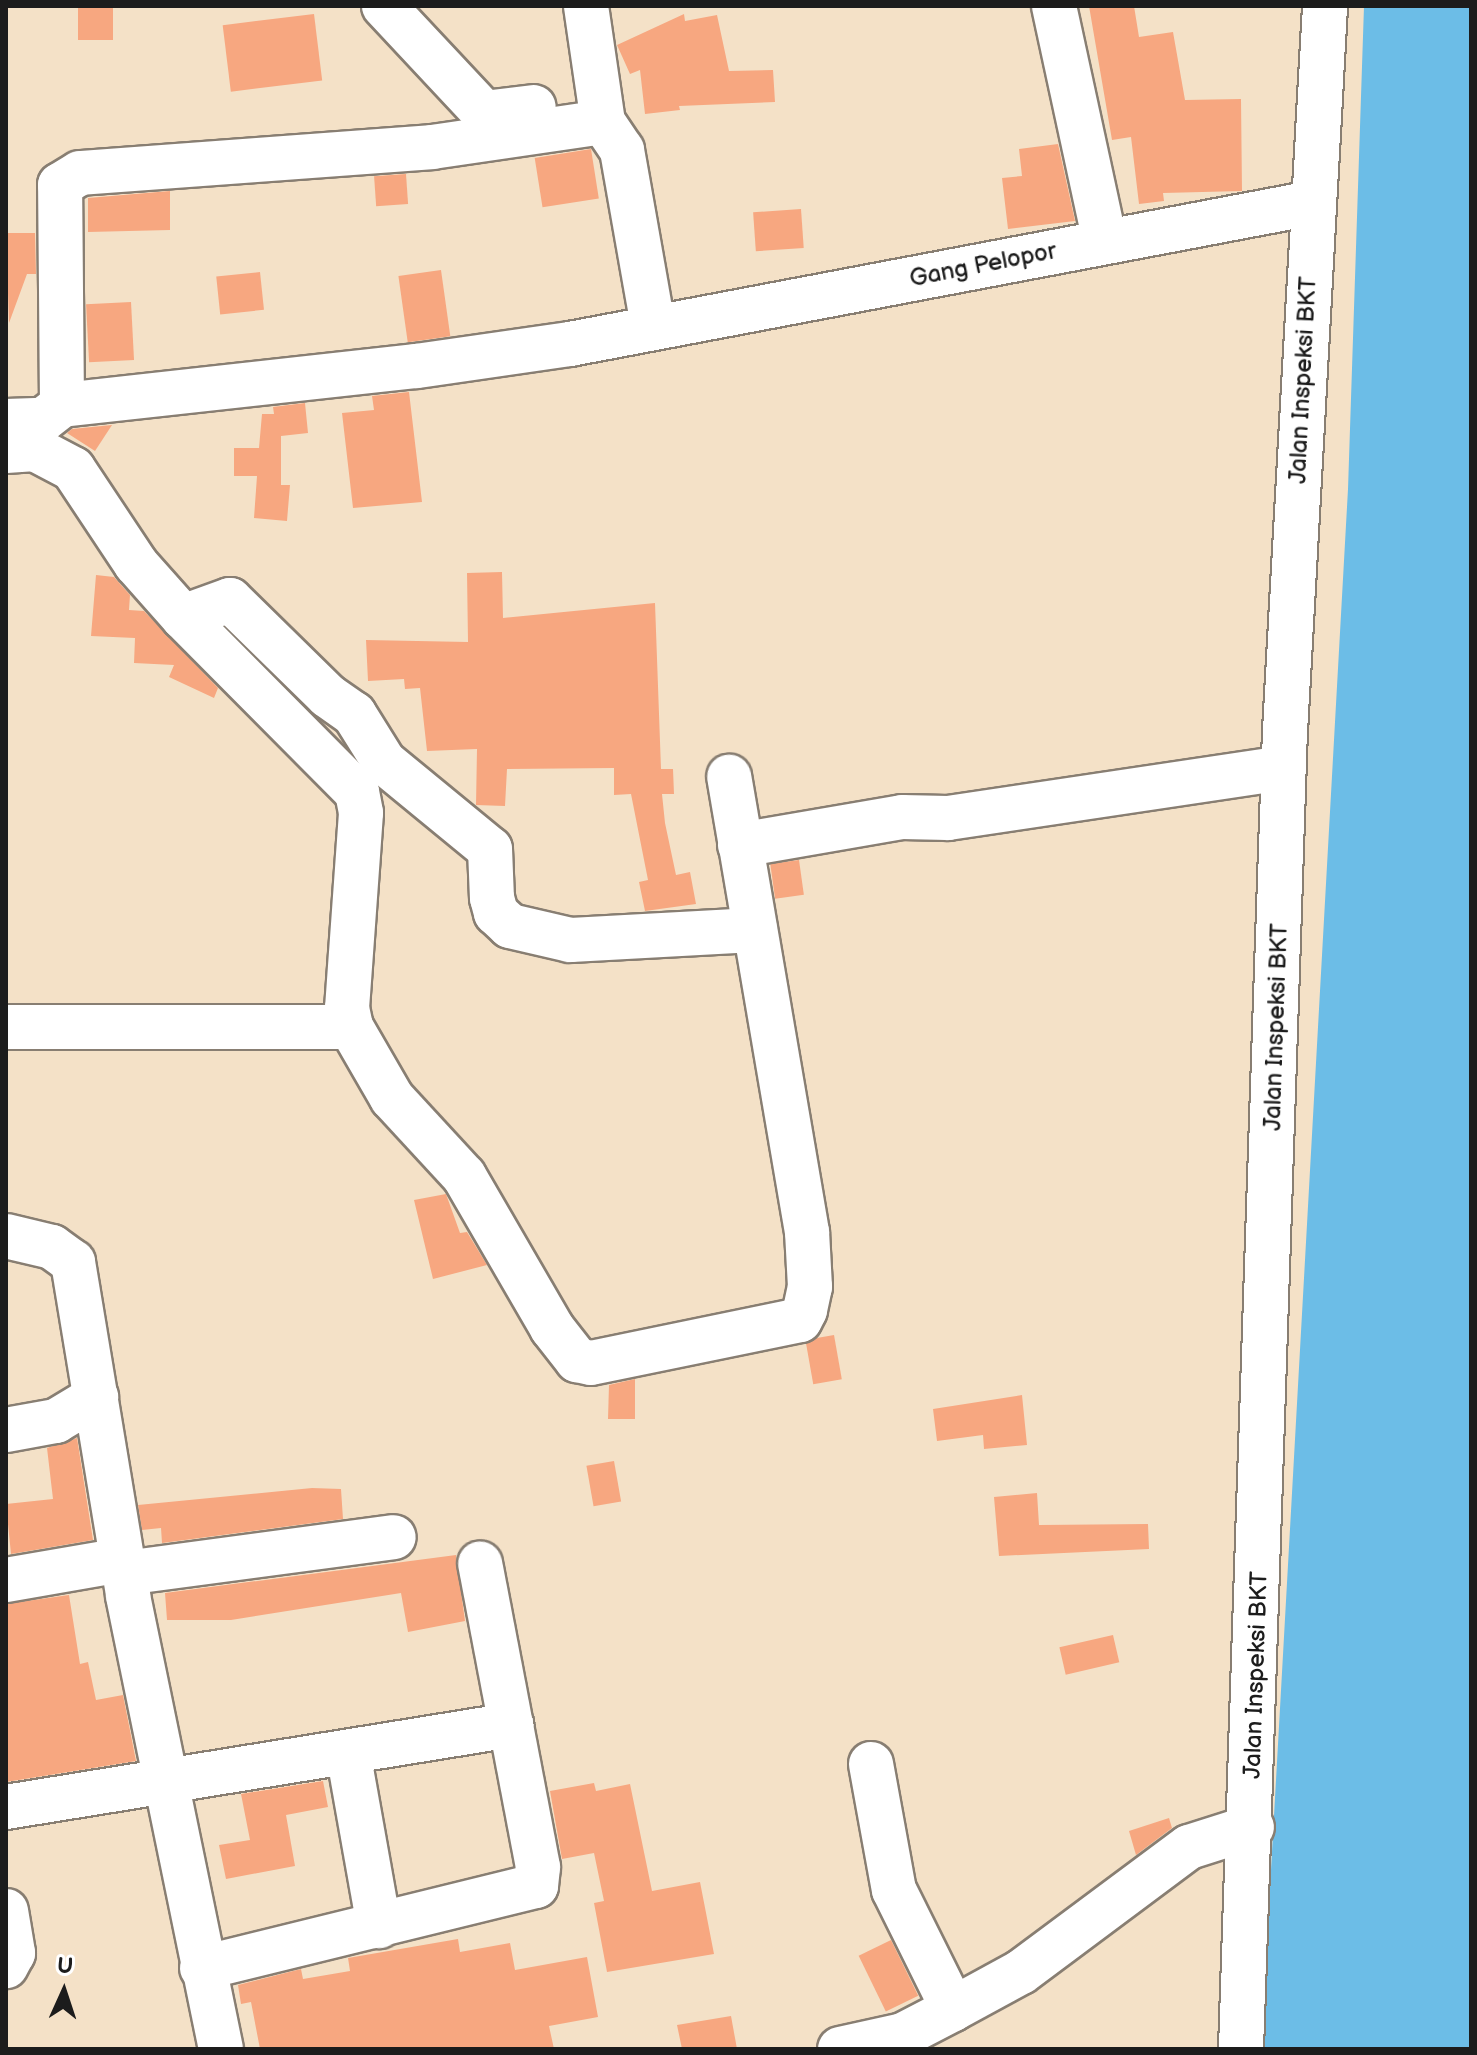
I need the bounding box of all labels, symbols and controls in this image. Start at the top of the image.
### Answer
street label: Gang Pelopor [907,237,1059,293]
street label: Jalan Inspeksi BKT [1283,276,1323,484]
street label: Jalan Inspeksi BKT [1258,923,1294,1131]
street label: Jalan Inspeksi BKT [1238,1571,1274,1779]
north arrow [24,1951,104,2031]
text: U [57,1953,74,1980]

